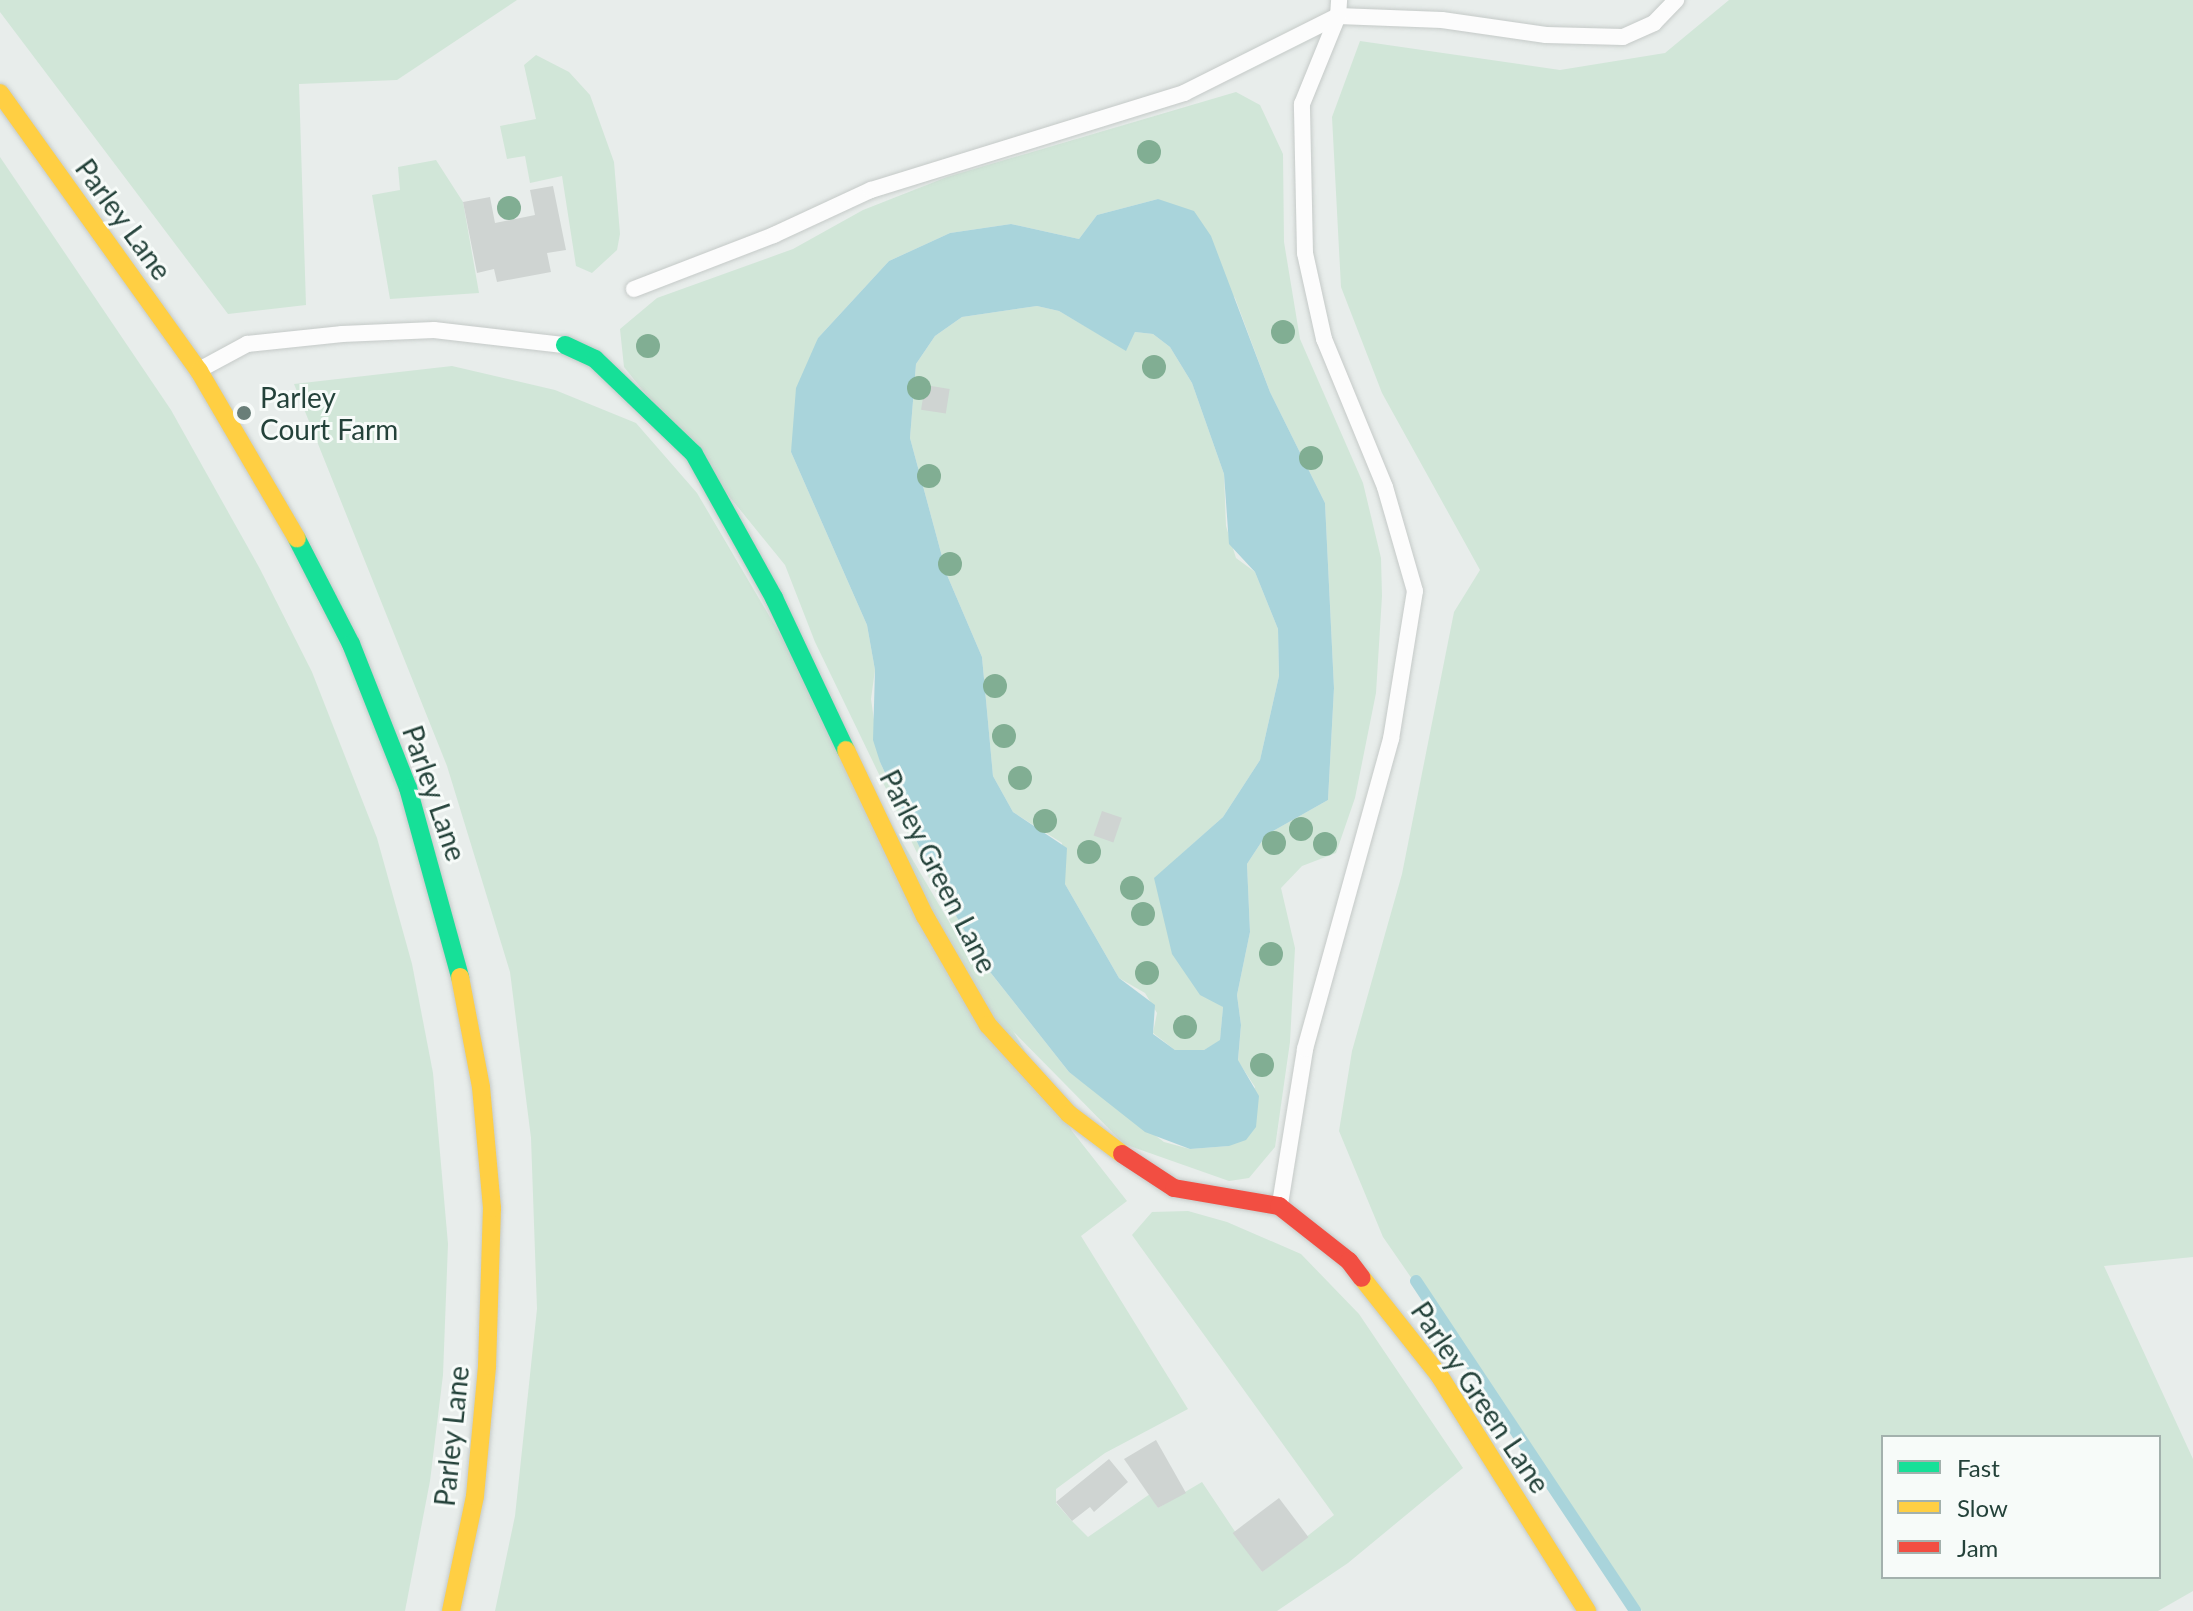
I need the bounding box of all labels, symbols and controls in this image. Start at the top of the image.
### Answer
street label: Parley Lane [69,152,179,286]
place label: Parley Court Farm [260,380,398,446]
marker: Parley Court Farm [235,404,253,422]
street label: Parley Lane [396,720,474,866]
street label: Parley Green Lane [873,764,1005,978]
street label: Parley Green Lane [1404,1295,1558,1499]
street label: Parley Lane [427,1364,475,1508]
legend [1881,1435,2161,1579]
text: Fast [1957,1453,2000,1482]
text: Slow [1957,1493,2008,1522]
text: Jam [1957,1533,1998,1562]

